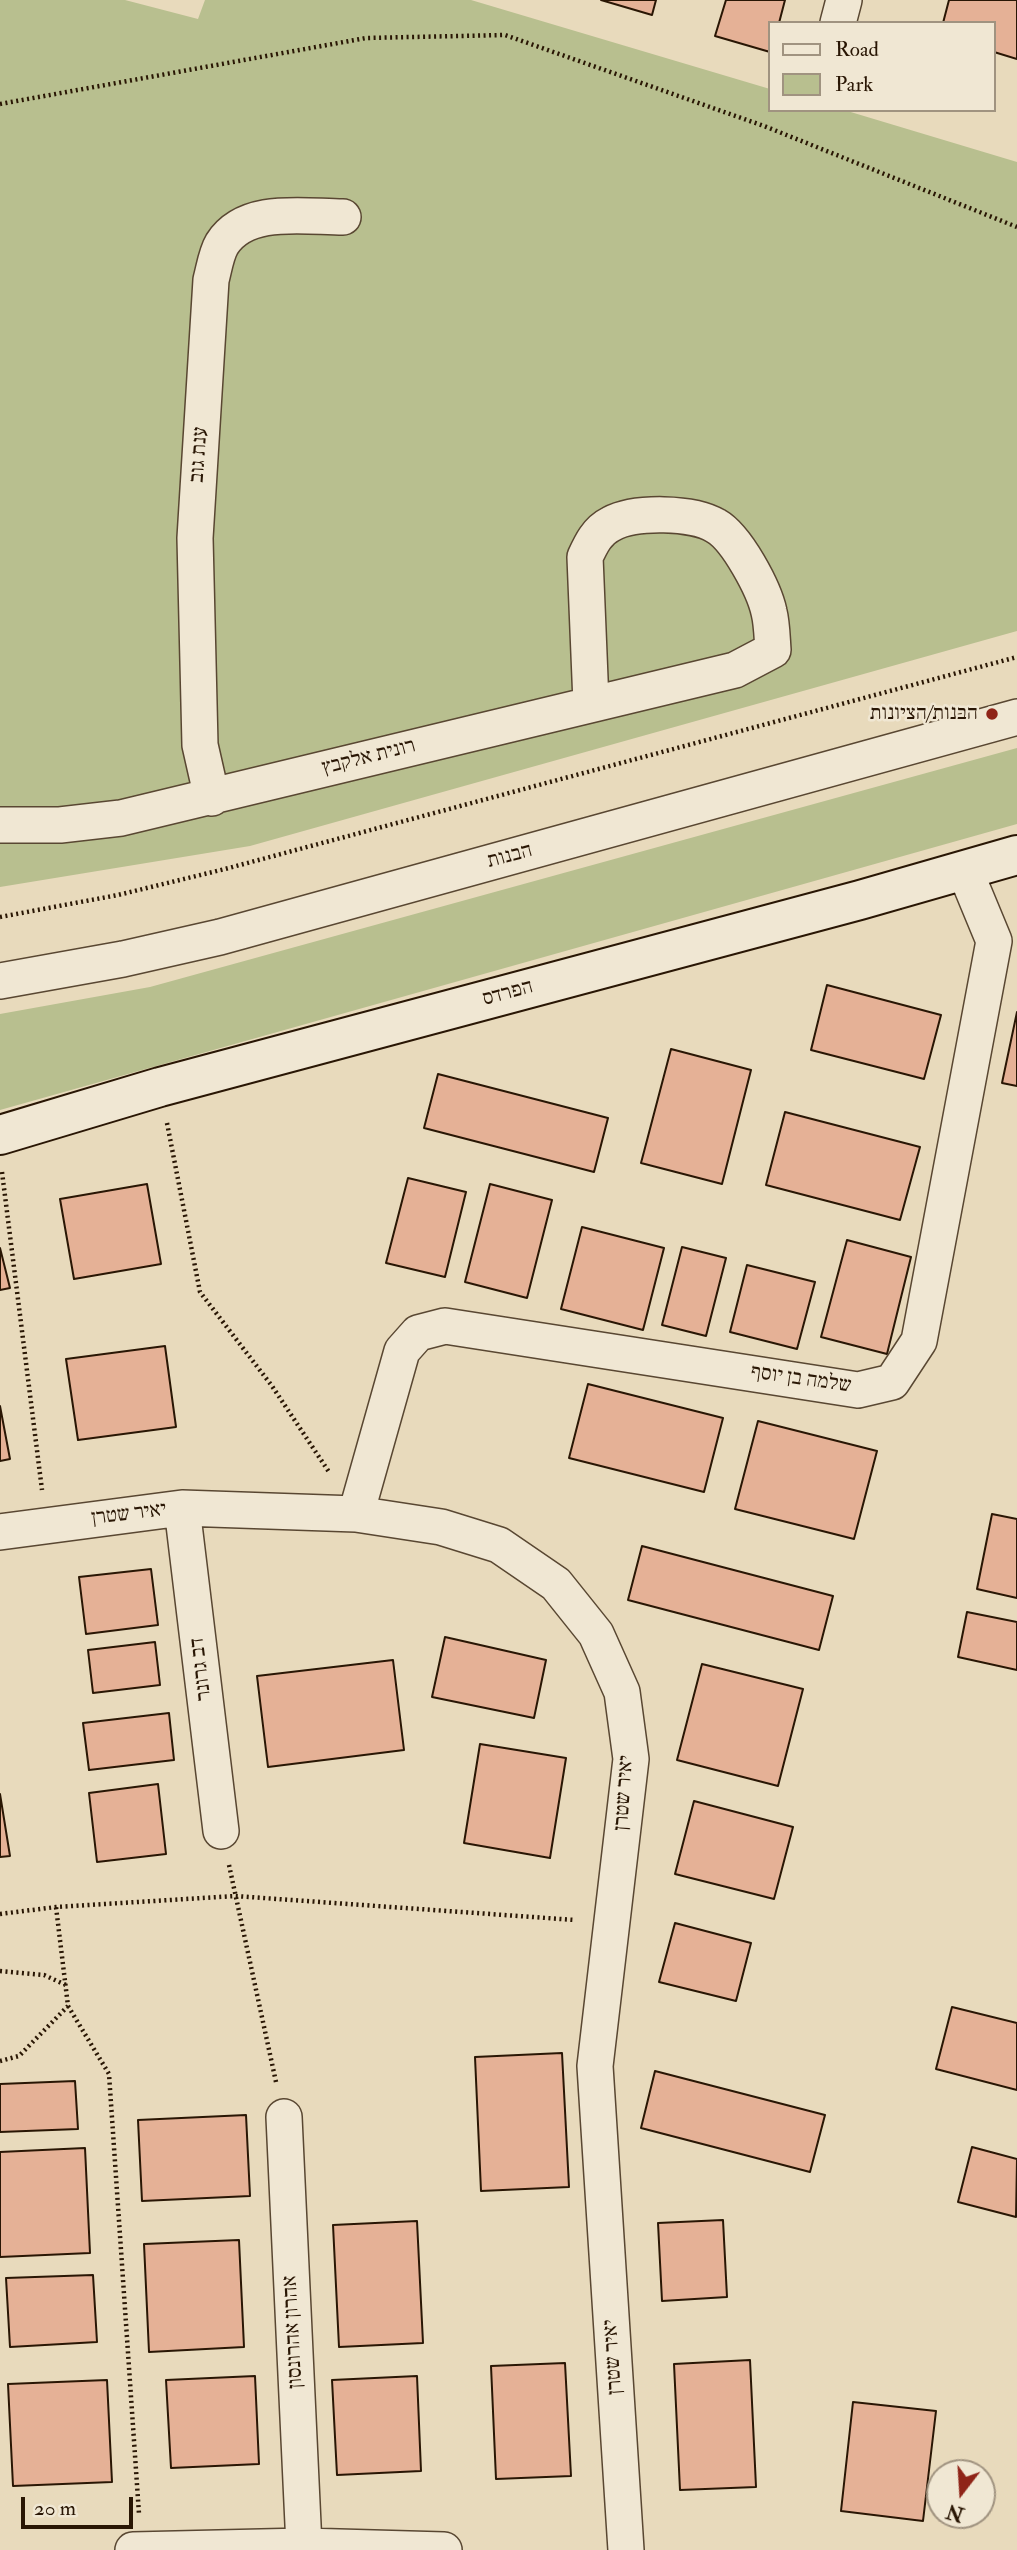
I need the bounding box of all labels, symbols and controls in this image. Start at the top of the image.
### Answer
legend [768,21,996,112]
text: Road [835,36,879,63]
text: Park [835,71,873,98]
street label: ענת גוב [185,426,215,484]
place label: הבנות/הציונות [870,701,978,727]
marker: הבנות/הציונות [984,706,1000,722]
street label: רונית אלקבץ [320,734,418,782]
street label: הבנות [485,839,535,875]
street label: הפרדס [480,975,536,1013]
street label: שלמה בן יוסף [749,1360,853,1400]
street label: יאיר שטרן [90,1498,168,1532]
street label: דב גרונר [186,1636,218,1702]
street label: יאיר שטרן [610,1755,640,1831]
street label: אהרון אהרונסון [278,2275,310,2389]
street label: יאיר שטרן [599,2319,629,2395]
north arrow [926,2459,996,2529]
scale bar [24,2484,136,2528]
text: 20 m [34,2495,76,2522]
text: N [944,2498,967,2526]

